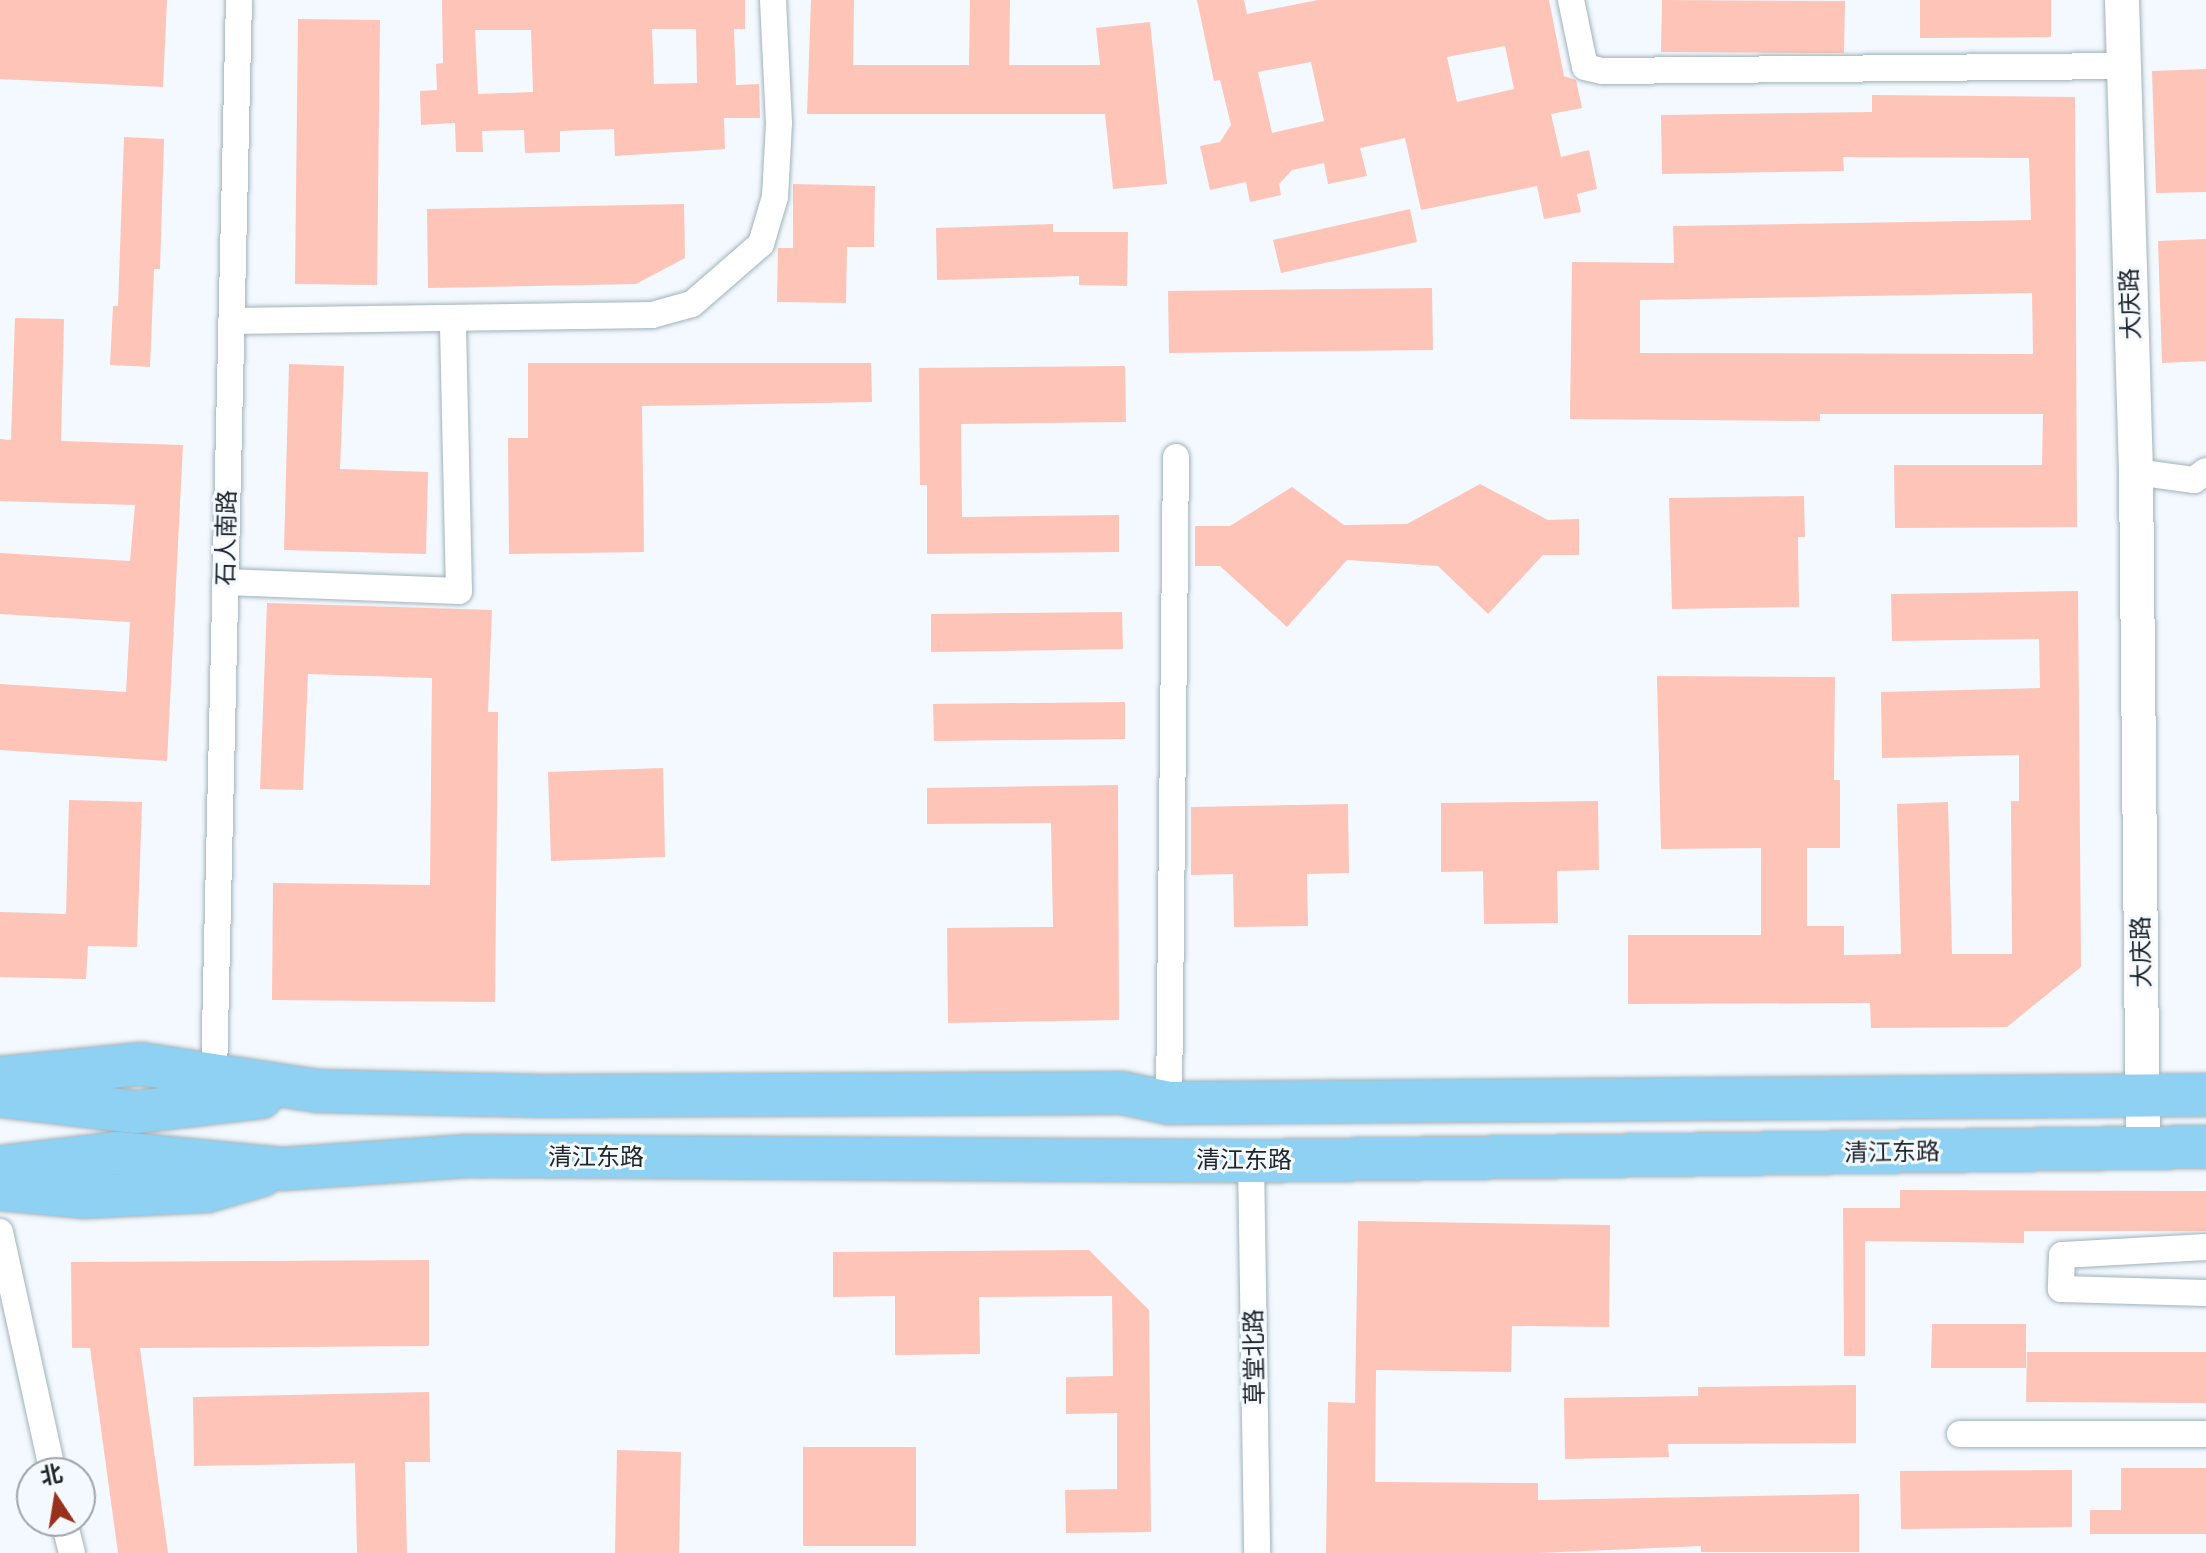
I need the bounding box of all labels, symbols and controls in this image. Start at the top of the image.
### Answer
street label: 大庆路 [2114,268,2146,340]
street label: 石人南路 [211,490,241,586]
street label: 大庆路 [2126,916,2156,988]
street label: 清江东路 [1844,1137,1940,1167]
street label: 清江东路 [548,1143,644,1171]
street label: 清江东路 [1196,1146,1292,1174]
street label: 草堂北路 [1239,1309,1269,1405]
north arrow [16,1457,96,1537]
text: 北 [37,1458,65,1492]

